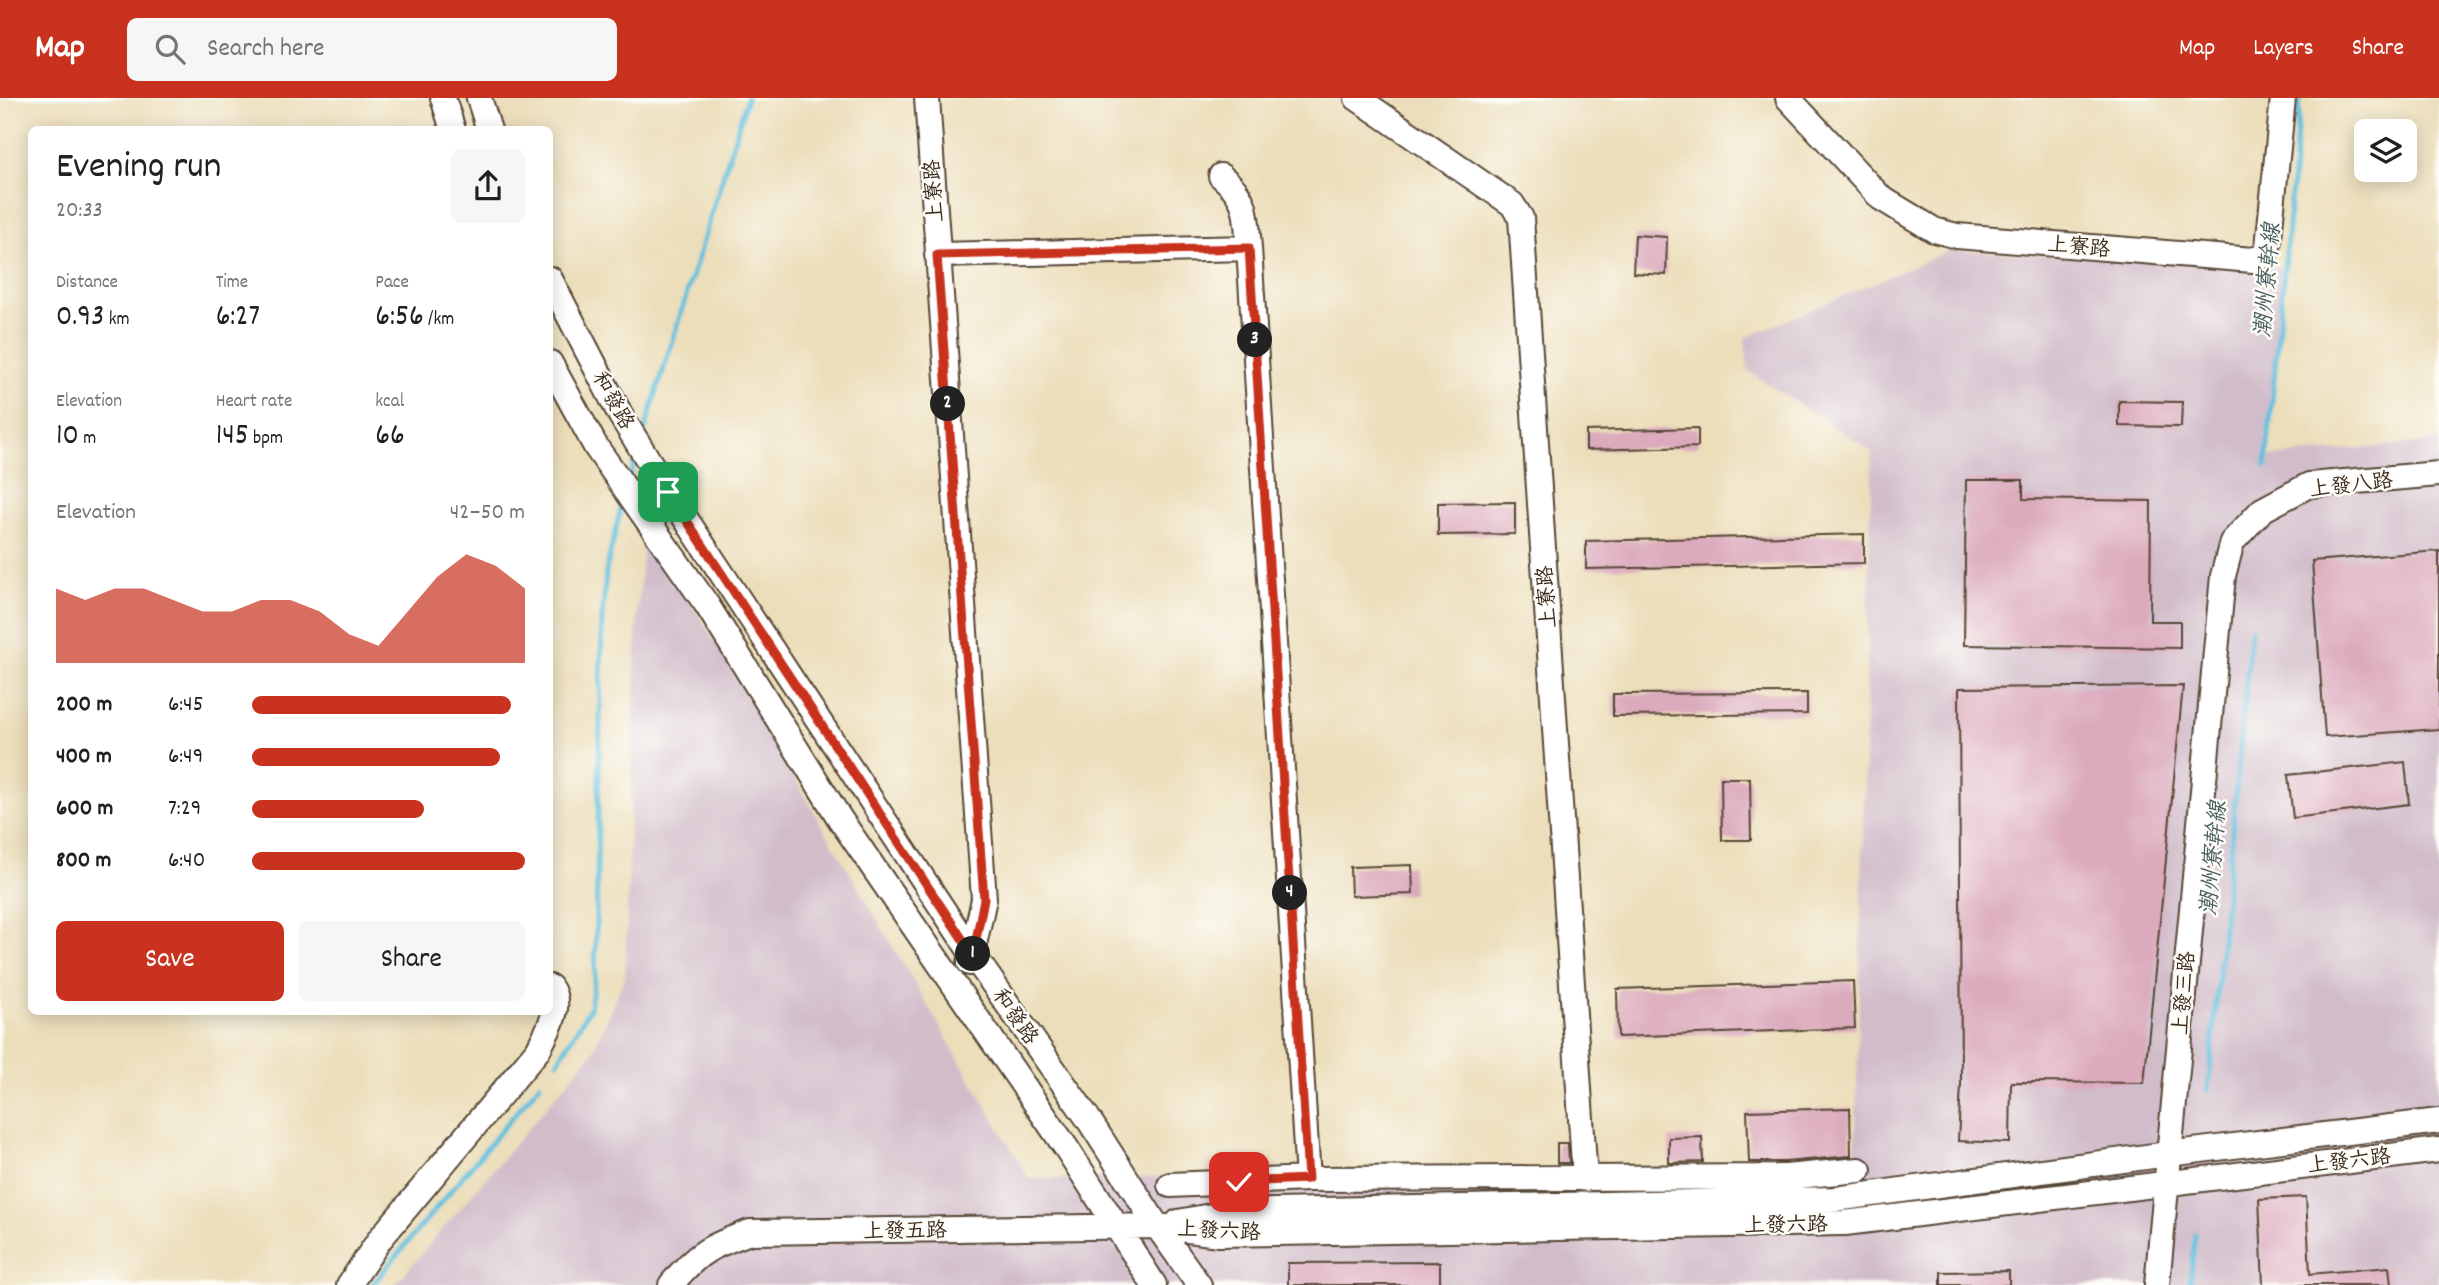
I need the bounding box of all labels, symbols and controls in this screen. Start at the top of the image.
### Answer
search box [127,18,617,81]
text: Map [35,26,85,73]
icon: search [151,30,189,68]
text: Search here [207,31,325,68]
text: Map [2179,32,2215,66]
text: Layers [2253,32,2314,66]
text: Share [2352,32,2404,66]
map controls [2354,119,2417,182]
button: layers [2354,119,2417,182]
text: Evening run [56,141,221,196]
button: share [451,149,525,223]
street label: 上寮路 [919,158,953,223]
text: 20:33 [56,195,103,228]
water label: 潮州寮幹線 [2248,221,2291,339]
street label: 上寮路 [2046,231,2111,267]
text: Distance [56,270,118,297]
text: Time [216,270,248,297]
text: Pace [375,270,409,297]
text: 0.93 [56,297,104,340]
text: 6:27 [216,297,260,340]
text: 6:56 [375,297,424,340]
text: km [104,307,130,334]
text: /km [424,307,454,334]
pin: 3 [1238,322,1272,358]
text: 3 [1250,326,1259,353]
street label: 和發路 [583,367,640,436]
pin: 2 [930,386,965,422]
text: Elevation [56,389,122,416]
text: Heart rate [216,389,292,416]
text: kcal [375,389,404,416]
text: 2 [943,390,952,417]
text: 10 [56,416,79,459]
text: 145 [216,416,249,459]
text: 66 [375,416,405,459]
text: m [79,426,96,453]
text: bpm [249,426,283,453]
pin [638,462,698,522]
street label: 上發八路 [2308,467,2395,507]
icon: arrive [649,473,687,511]
text: Elevation [56,497,136,530]
text: 42–50 m [450,497,525,530]
street label: 上寮路 [1532,564,1566,629]
text: 200 m [56,689,112,722]
text: 6:45 [168,689,203,722]
text: 400 m [56,741,112,774]
text: 6:49 [168,741,203,774]
text: 600 m [56,793,113,826]
text: 7:29 [168,793,201,826]
water label: 潮州寮幹線 [2194,799,2237,917]
text: 800 m [56,845,111,878]
text: 6:40 [168,845,205,878]
pin: 4 [1272,876,1308,910]
text: 4 [1286,879,1293,906]
button: Save [56,921,284,1001]
button: Share [298,921,525,1001]
pin: 1 [956,936,990,972]
text: 1 [970,940,975,967]
street label: 上發三路 [2167,950,2205,1036]
street label: 和發路 [983,983,1044,1052]
street label: 上發六路 [2306,1143,2393,1183]
pin [1209,1152,1269,1212]
icon: check [1220,1163,1258,1201]
street label: 上發六路 [1744,1211,1828,1243]
street label: 上發六路 [1176,1216,1262,1250]
street label: 上發五路 [863,1217,947,1249]

